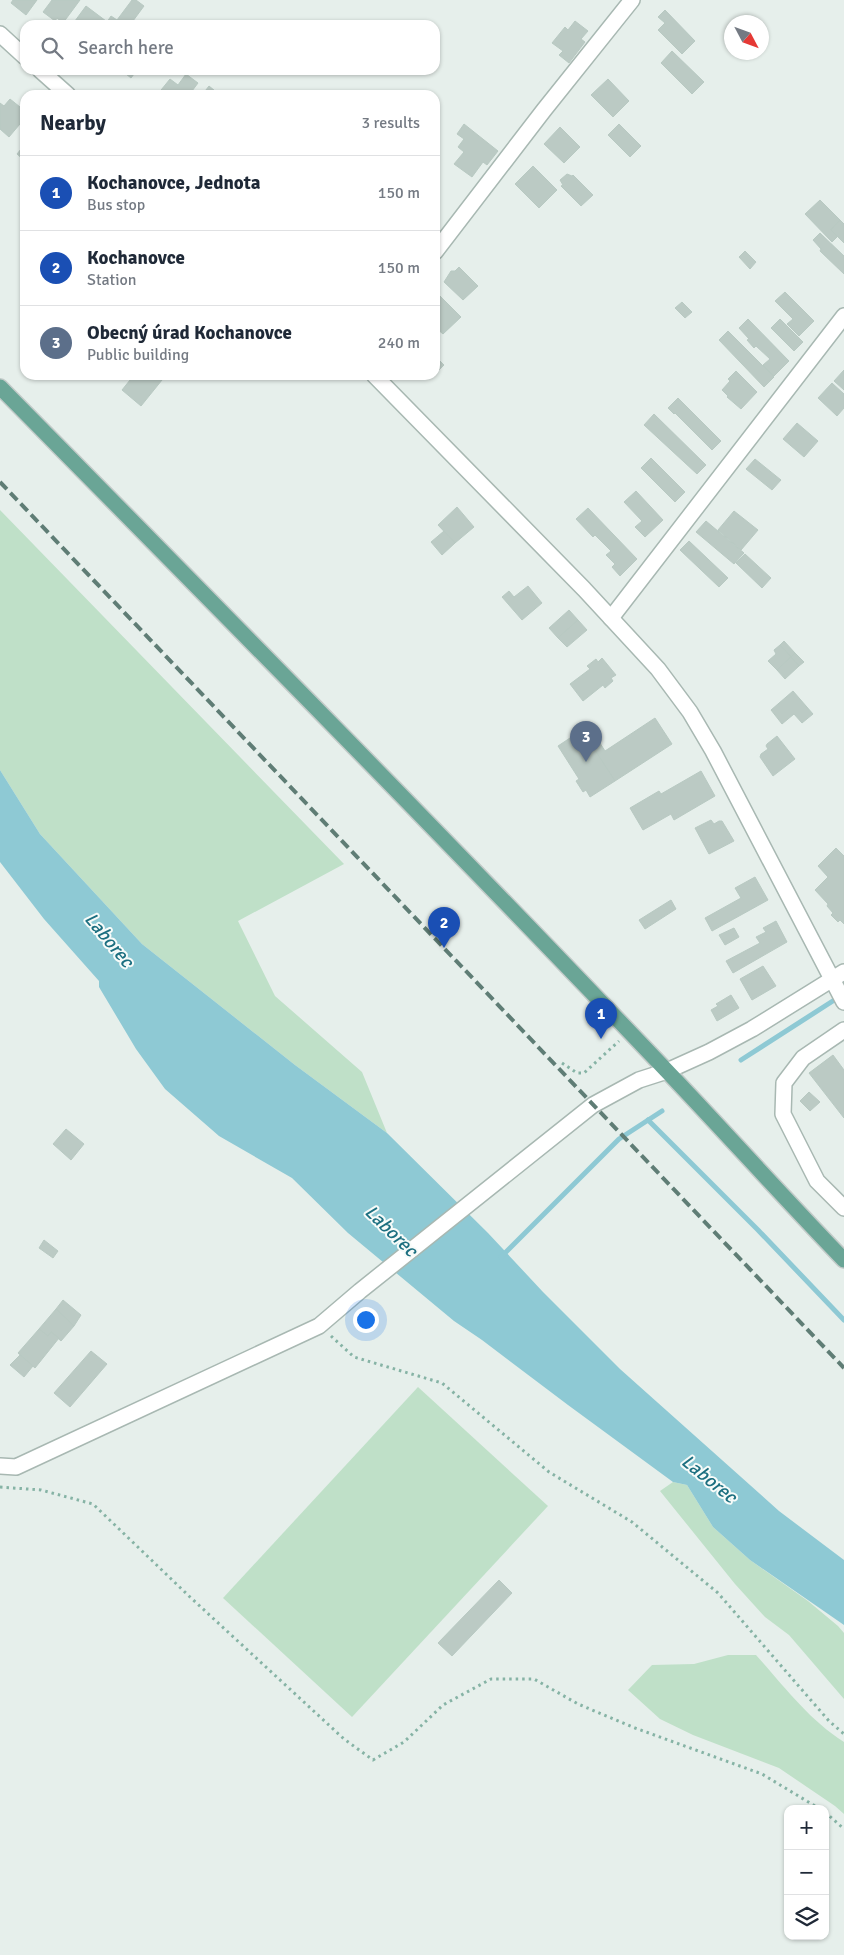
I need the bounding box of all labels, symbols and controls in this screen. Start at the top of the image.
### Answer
north arrow [724,15,769,60]
search box [20,20,440,75]
icon: search [38,34,66,62]
text: Search here [78,36,174,60]
text: Nearby [40,110,106,136]
text: 3 results [361,113,420,133]
text: Kochanovce, Jednota [87,171,261,195]
text: 1 [52,183,60,203]
text: 150 m [378,183,420,203]
text: Bus stop [87,195,145,215]
text: Kochanovce [87,246,185,270]
text: 2 [52,258,60,278]
text: 150 m [378,258,420,278]
text: Station [87,270,137,290]
text: Obecný úrad Kochanovce [87,321,292,345]
text: 3 [52,333,60,353]
text: 240 m [378,333,420,353]
text: Public building [87,345,189,365]
pin: 3 [570,721,602,762]
pin: 2 [428,907,460,948]
water label: Laborec [79,908,140,974]
pin: 1 [585,998,617,1039]
water label: Laborec [360,1200,424,1263]
your location [353,1307,379,1333]
water label: Laborec [676,1449,743,1510]
map controls [784,1805,829,1940]
button: + [784,1805,829,1850]
button: − [784,1850,829,1895]
button: layers [784,1895,829,1940]

